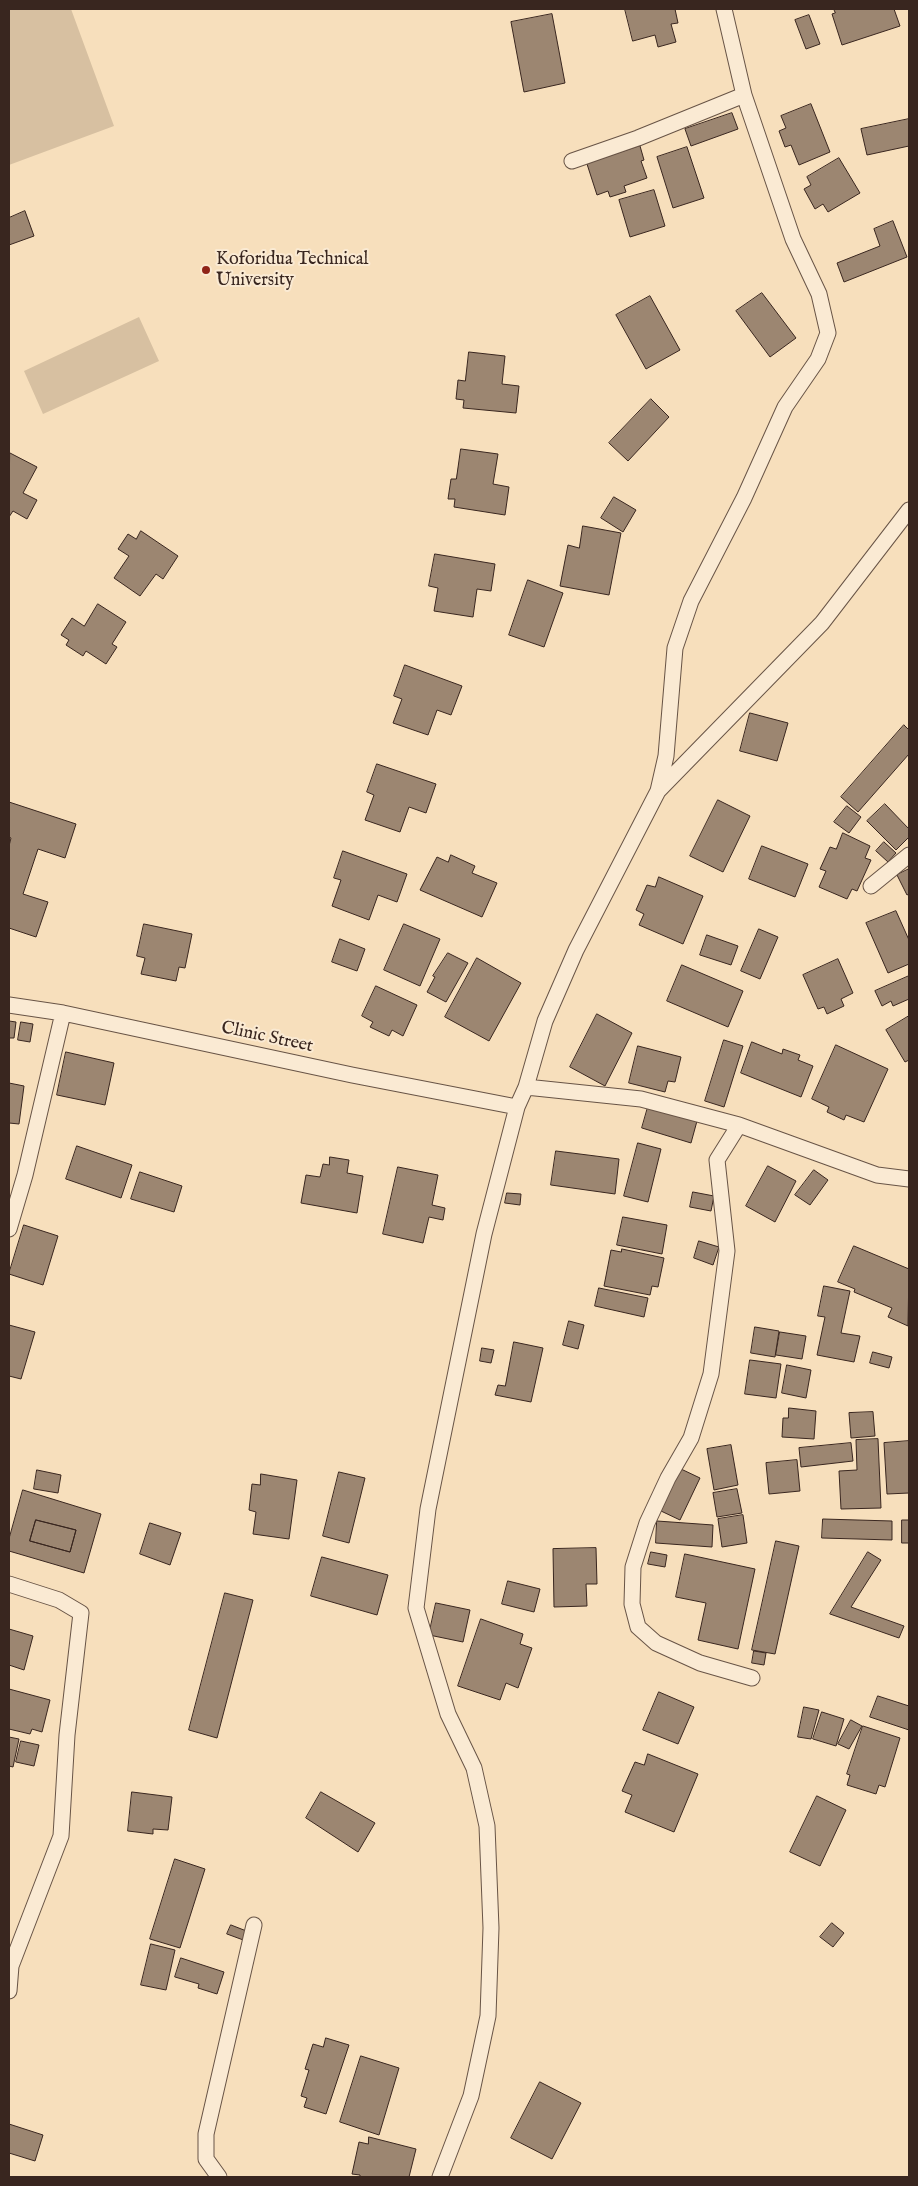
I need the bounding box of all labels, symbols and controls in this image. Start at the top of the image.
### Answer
place label: Koforidua Technical University [216,249,369,292]
marker: Koforidua Technical University [200,264,212,276]
street label: Clinic Street [219,1018,315,1058]

